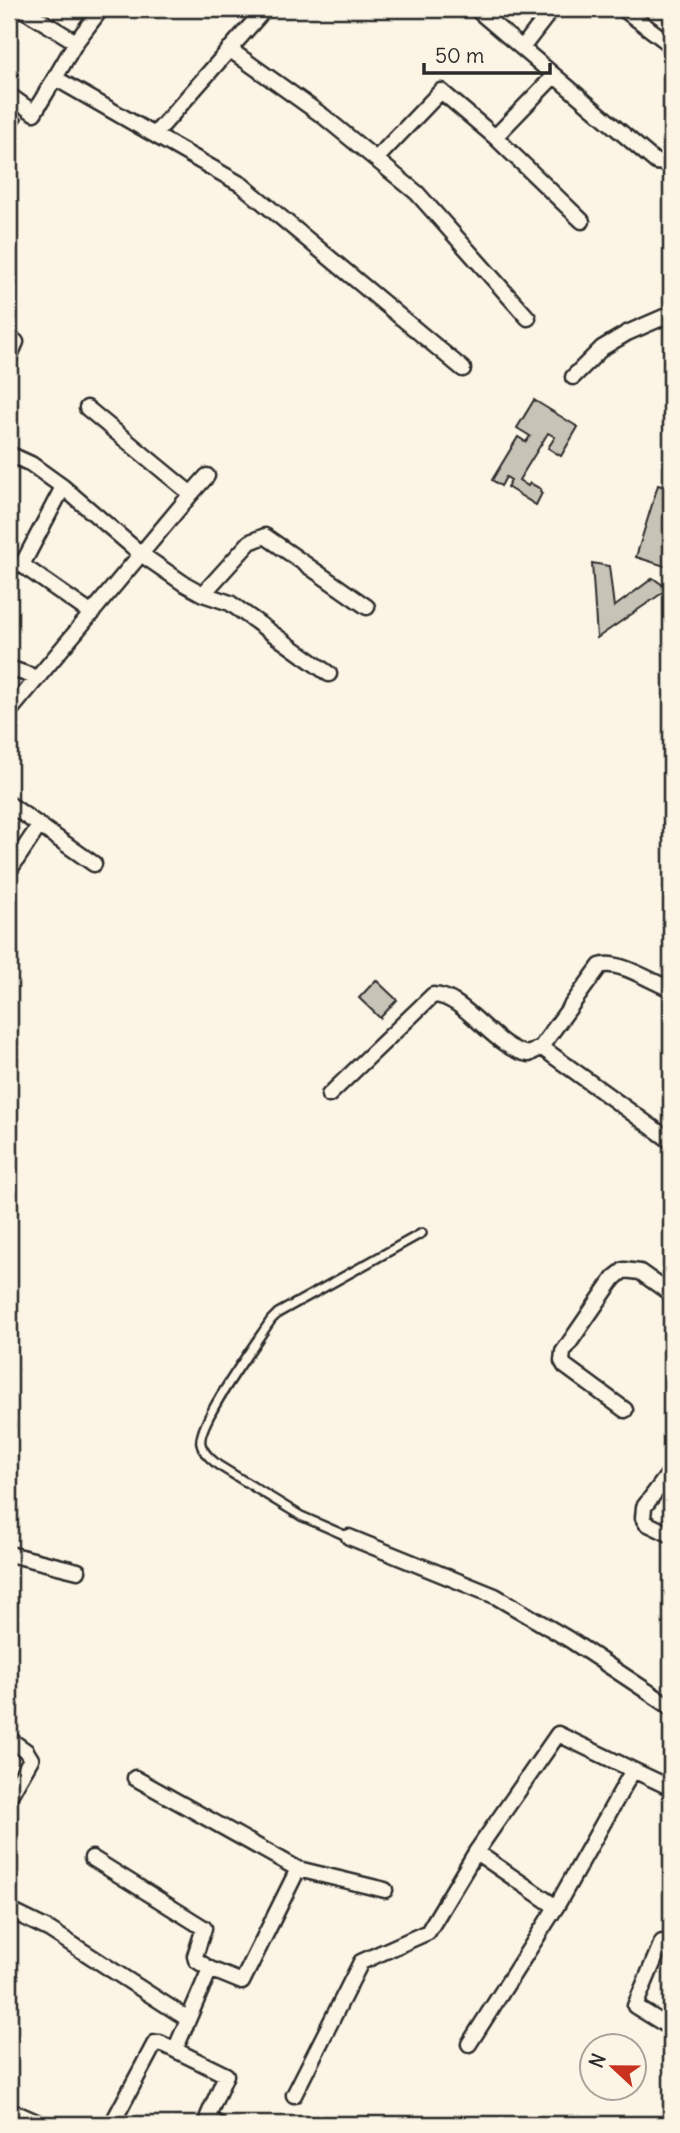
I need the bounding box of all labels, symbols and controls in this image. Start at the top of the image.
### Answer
scale bar [424,32,550,76]
text: 50 m [435,42,484,69]
north arrow [578,2032,648,2102]
text: N [584,2050,611,2071]

